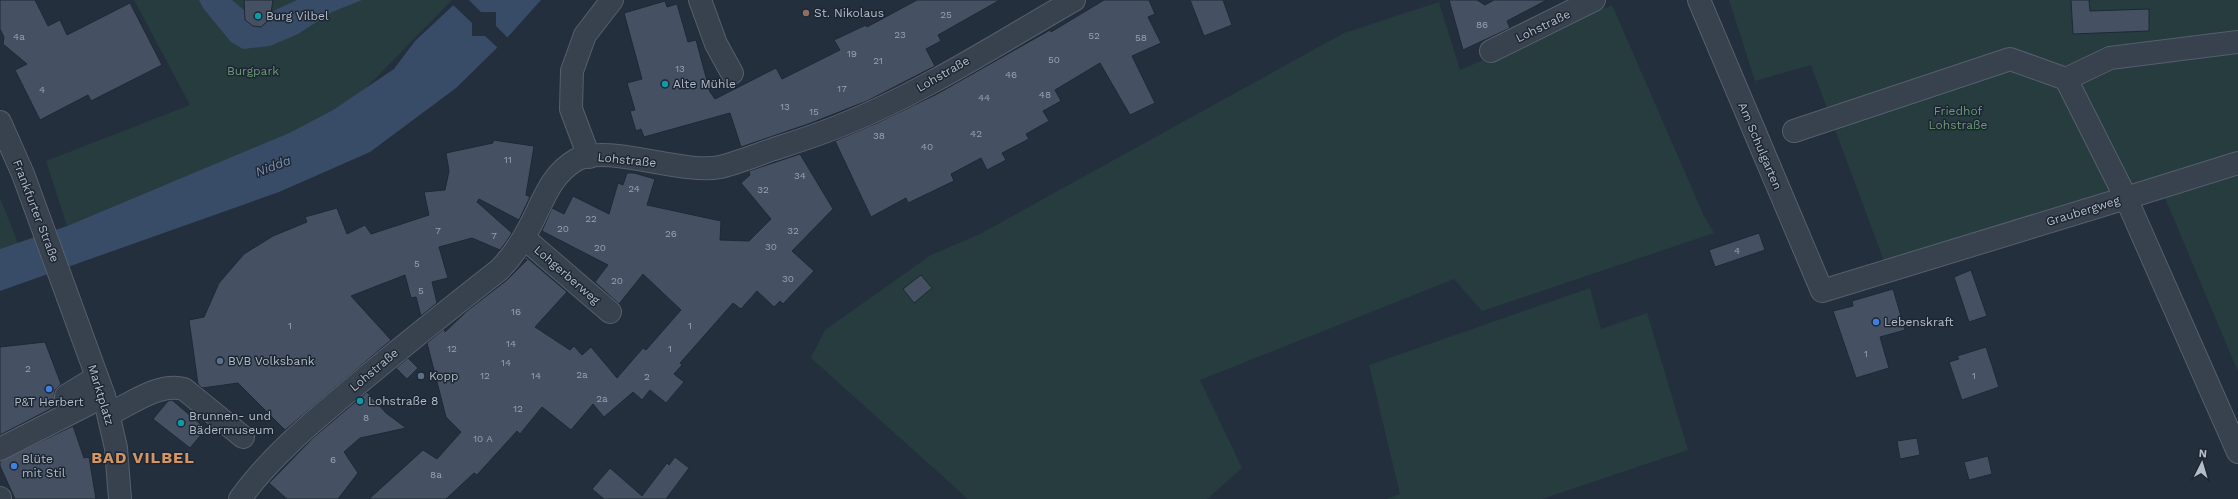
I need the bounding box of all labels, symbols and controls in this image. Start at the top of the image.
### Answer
place label: St. Nikolaus [814,6,884,20]
street label: Lohstraße [1513,7,1573,45]
marker: St. Nikolaus [801,8,811,18]
place label: Burg Vilbel [266,9,329,23]
house number: 25 [940,9,952,20]
marker: Burg Vilbel [253,11,263,21]
house number: 86 [1476,19,1488,30]
house number: 23 [894,29,906,40]
house number: 52 [1088,30,1100,41]
house number: 4a [13,31,25,42]
house number: 58 [1135,32,1147,43]
house number: 19 [847,48,857,59]
street label: Lohstraße [914,53,972,95]
house number: 50 [1048,54,1060,65]
house number: 21 [873,55,883,66]
house number: 13 [675,63,685,74]
park label: Burgpark [227,64,279,78]
house number: 46 [1005,69,1017,80]
place label: Alte Mühle [673,77,736,91]
marker: Alte Mühle [660,79,670,89]
house number: 17 [837,83,847,94]
house number: 4 [39,84,45,95]
house number: 48 [1039,89,1051,100]
house number: 44 [978,92,990,103]
street label: Am Schulgarten [1735,100,1785,192]
house number: 13 [780,101,790,112]
park label: Friedhof Lohstraße [1929,104,1987,132]
house number: 15 [809,106,819,117]
house number: 42 [970,128,982,139]
house number: 38 [873,130,885,141]
house number: 40 [921,141,933,152]
street label: Lohstraße [597,150,657,170]
water label: Nidda [253,152,293,180]
house number: 11 [504,154,512,165]
street label: Frankfurter Straße [10,158,62,264]
house number: 34 [794,170,806,181]
house number: 24 [628,183,640,194]
house number: 32 [757,184,769,195]
street label: Graubergweg [2045,193,2122,229]
house number: 22 [585,213,597,224]
house number: 20 [557,223,569,234]
house number: 7 [435,225,441,236]
house number: 32 [787,225,799,236]
house number: 26 [665,228,677,239]
house number: 7 [491,230,497,241]
house number: 30 [765,241,777,252]
house number: 20 [594,242,606,253]
street label: Lohgerberweg [531,243,603,308]
house number: 4 [1734,245,1740,256]
house number: 5 [414,258,420,269]
house number: 30 [782,273,794,284]
house number: 20 [611,275,623,286]
house number: 5 [418,285,424,296]
house number: 16 [511,306,521,317]
place label: Lebenskraft [1884,315,1954,329]
marker: Lebenskraft [1871,317,1881,327]
house number: 1 [288,320,292,331]
house number: 1 [688,320,692,331]
house number: 14 [506,338,516,349]
house number: 12 [447,343,457,354]
house number: 1 [668,343,672,354]
street label: Lohstraße [347,346,401,394]
house number: 1 [1864,348,1868,359]
place label: BVB Volksbank [228,354,315,368]
marker: BVB Volksbank [215,356,225,366]
house number: 14 [501,357,511,368]
house number: 2 [25,363,31,374]
street label: Marktplatz [85,363,117,427]
place label: Kopp [429,369,459,383]
house number: 2a [576,369,588,380]
house number: 12 [480,370,490,381]
house number: 14 [531,370,541,381]
house number: 1 [1972,370,1976,381]
marker: Kopp [416,371,426,381]
house number: 2 [644,371,650,382]
marker: P&T Herbert [44,384,54,394]
house number: 2a [596,393,608,404]
place label: Lohstraße 8 [368,394,438,408]
place label: P&T Herbert [14,395,84,409]
marker: Lohstraße 8 [355,396,365,406]
house number: 12 [513,403,523,414]
place label: Brunnen- und Bädermuseum [189,409,274,437]
house number: 8 [363,412,369,423]
marker: Brunnen- und Bädermuseum [176,418,186,428]
house number: 10 A [473,433,493,444]
north arrow [2182,443,2222,483]
text: N [2198,447,2207,460]
district label: BAD VILBEL [91,448,195,467]
place label: Blüte mit Stil [22,452,66,480]
house number: 6 [330,454,336,465]
marker: Blüte mit Stil [9,461,19,471]
house number: 8a [430,469,442,480]

